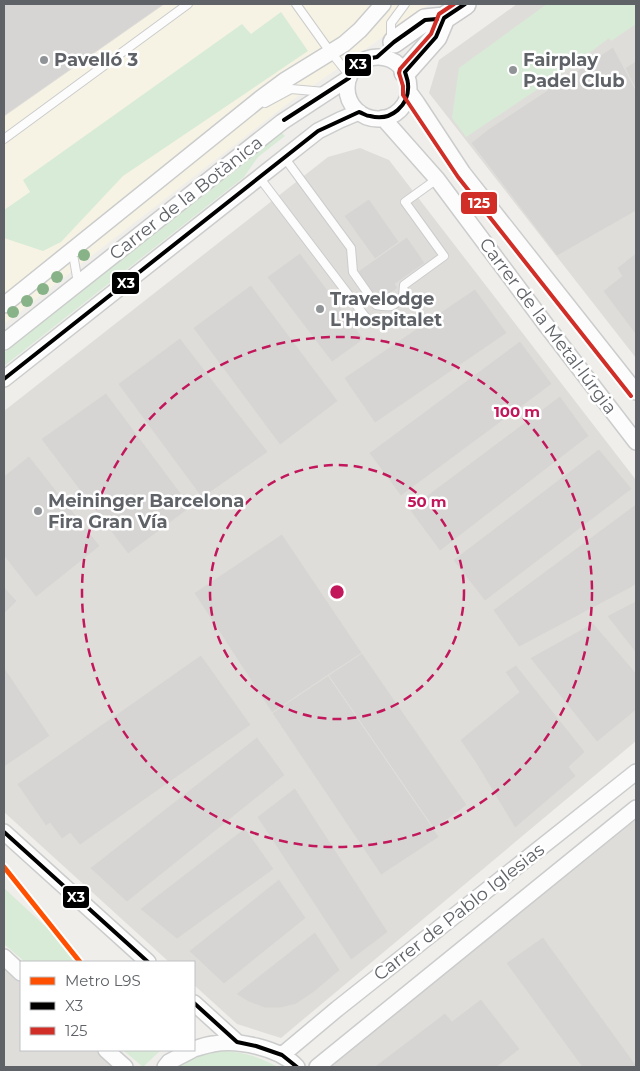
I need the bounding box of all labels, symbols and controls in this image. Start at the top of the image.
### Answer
place label: Pavelló 3 [54,49,138,71]
place label: Fairplay Padel Club [523,49,625,92]
line badge: X3 [344,53,372,77]
marker: Pavelló 3 [38,54,50,66]
text: X3 [349,55,367,73]
marker: Fairplay Padel Club [507,64,519,76]
street label: Carrer de la Botànica [105,131,267,265]
line badge: 125 [460,191,498,215]
text: 125 [468,194,490,212]
street label: Carrer de la Metal·lúrgia [475,234,621,418]
line badge: X3 [111,271,140,295]
text: X3 [117,274,135,292]
place label: Travelodge L'Hospitalet [330,288,442,331]
marker: Travelodge L'Hospitalet [314,303,326,315]
text: 100 m [494,402,540,421]
place label: Meininger Barcelona Fira Gran Vía [48,490,244,533]
text: 50 m [407,492,447,511]
marker: Meininger Barcelona Fira Gran Vía [32,505,44,517]
centre of rings [328,583,346,601]
street label: Carrer de Pablo Iglesias [369,838,549,986]
line badge: X3 [62,885,90,909]
text: X3 [67,888,85,906]
legend [20,961,195,1051]
text: Metro L9S [65,971,141,990]
text: X3 [65,996,83,1015]
text: 125 [65,1021,87,1040]

